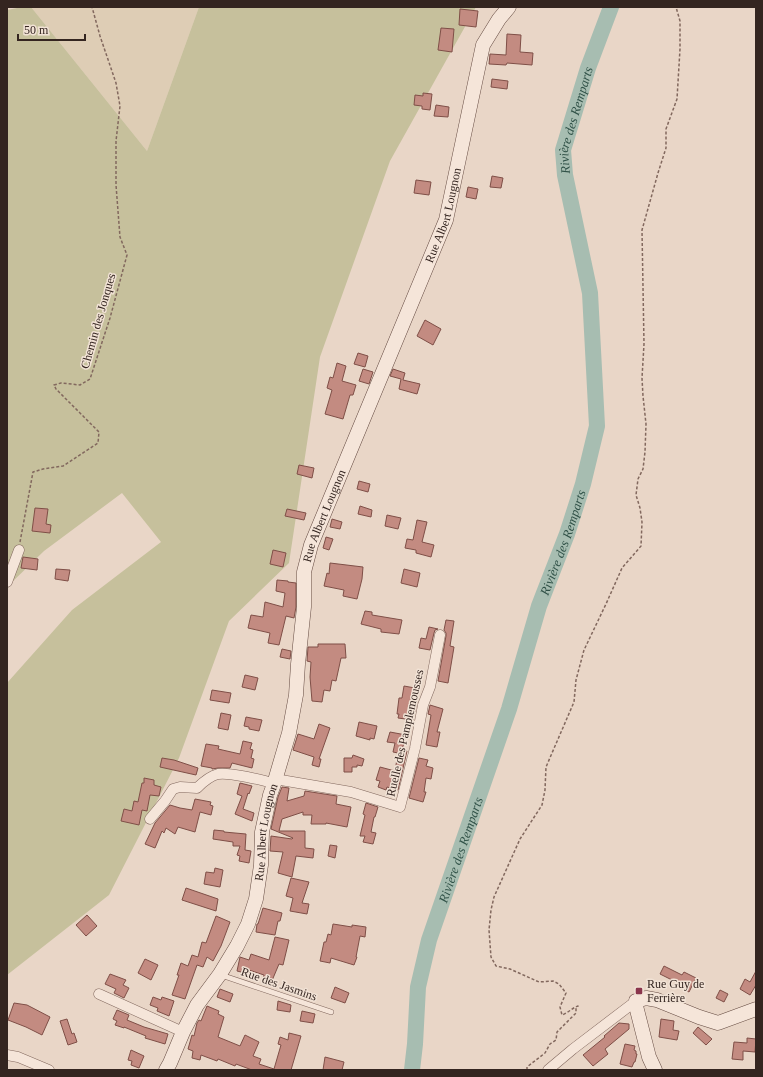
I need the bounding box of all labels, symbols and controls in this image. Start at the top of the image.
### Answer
scale bar [18,16,85,42]
text: 50 m [24,23,49,37]
water label: Rivière des Remparts [556,65,596,175]
street label: Rue Albert Lougnon [422,167,464,265]
street label: Chemin des Jonques [78,271,118,370]
street label: Rue Albert Lougnon [300,467,349,564]
water label: Rivière des Remparts [537,488,589,598]
street label: Ruelle des Pamplemousses [384,668,427,798]
street label: Rue Albert Lougnon [252,781,281,882]
water label: Rivière des Remparts [435,795,486,906]
street label: Rue des Jasmins [239,964,319,1004]
place label: Rue Guy de Ferrière [647,977,704,1005]
marker: Rue Guy de Ferrière [634,986,644,996]

